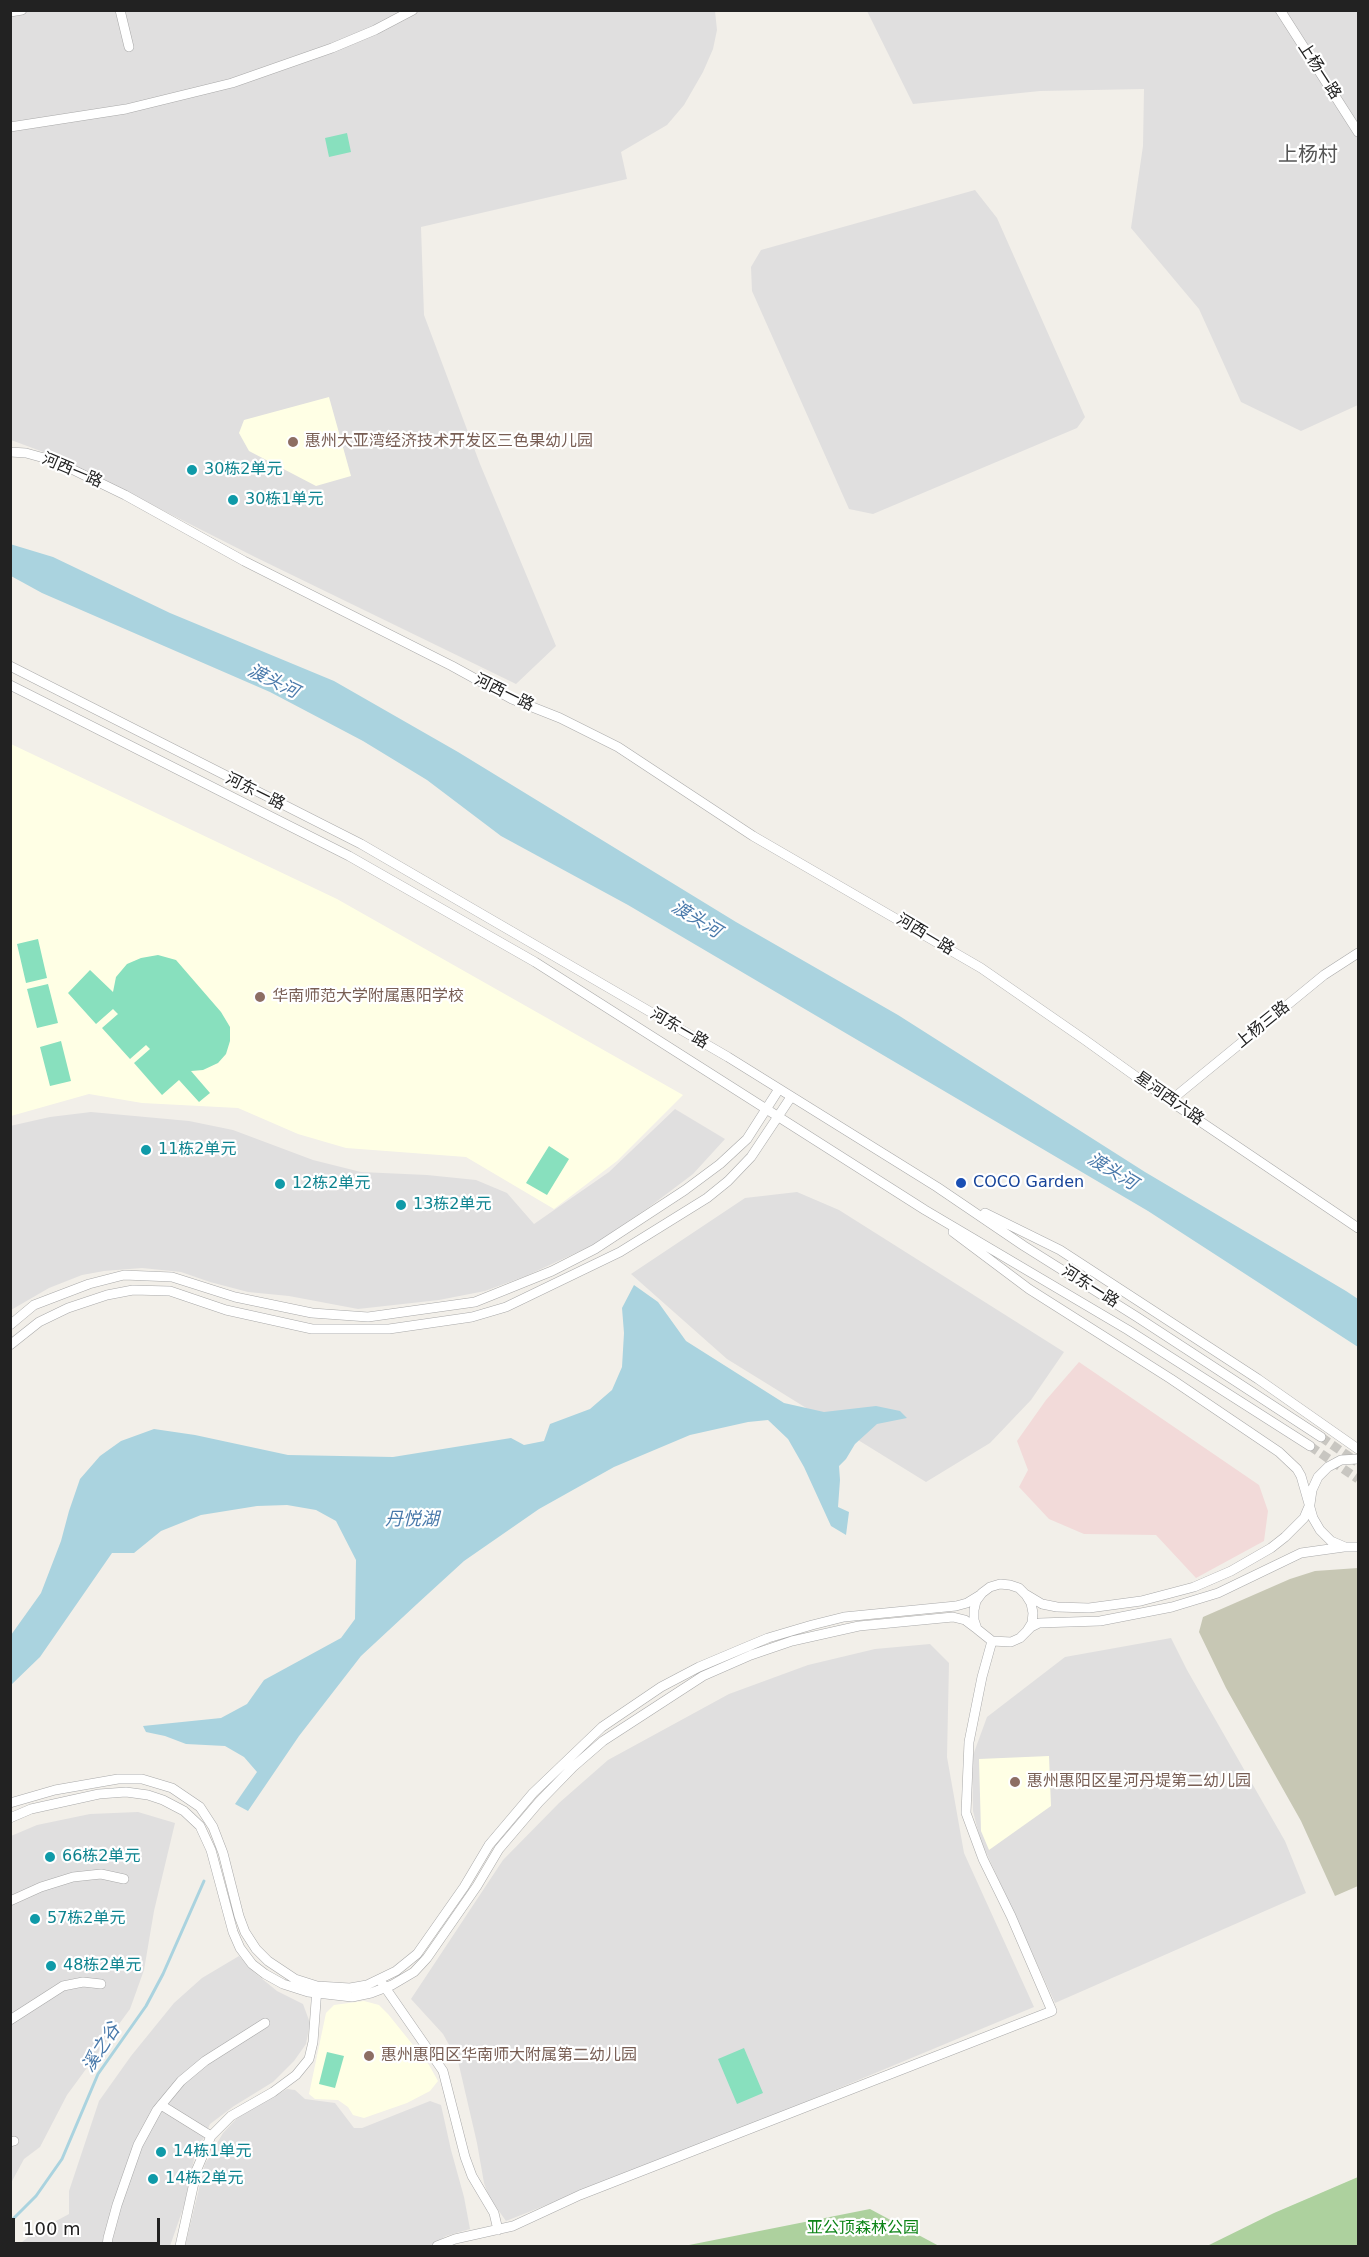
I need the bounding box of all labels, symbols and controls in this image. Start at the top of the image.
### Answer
street label: 上杨一路 [1294,39,1344,103]
district label: 上杨村 [1278,144,1338,168]
place label: 惠州大亚湾经济技术开发区三色果幼儿园 [305,432,593,452]
marker: 惠州大亚湾经济技术开发区三色果幼儿园 [286,435,300,449]
street label: 河西一路 [39,450,105,492]
place label: 30栋2单元 [204,460,283,480]
marker: 30栋2单元 [185,463,199,477]
place label: 30栋1单元 [245,490,324,510]
marker: 30栋1单元 [226,493,240,507]
water label: 渡头河 [244,660,302,704]
street label: 河西一路 [471,670,537,716]
street label: 河东一路 [222,769,288,815]
water label: 渡头河 [667,897,725,943]
street label: 河西一路 [893,910,957,960]
place label: 华南师范大学附属惠阳学校 [272,987,464,1007]
marker: 华南师范大学附属惠阳学校 [253,990,267,1004]
street label: 上杨三路 [1232,997,1294,1053]
street label: 河东一路 [646,1005,712,1053]
street label: 星河西六路 [1131,1068,1207,1130]
place label: 11栋2单元 [158,1140,237,1160]
marker: 11栋2单元 [139,1143,153,1157]
water label: 渡头河 [1083,1149,1141,1195]
place label: COCO Garden [973,1173,1084,1193]
place label: 12栋2单元 [292,1174,371,1194]
marker: COCO Garden [954,1176,968,1190]
marker: 12栋2单元 [273,1177,287,1191]
place label: 13栋2单元 [413,1195,492,1215]
marker: 13栋2单元 [394,1198,408,1212]
street label: 河东一路 [1058,1262,1122,1312]
water label: 丹悦湖 [385,1509,439,1531]
place label: 惠州惠阳区星河丹堤第二幼儿园 [1027,1772,1251,1792]
marker: 惠州惠阳区星河丹堤第二幼儿园 [1008,1775,1022,1789]
place label: 66栋2单元 [62,1847,141,1867]
marker: 66栋2单元 [43,1850,57,1864]
place label: 57栋2单元 [47,1909,126,1929]
marker: 57栋2单元 [28,1912,42,1926]
place label: 48栋2单元 [63,1956,142,1976]
marker: 48栋2单元 [44,1959,58,1973]
water label: 溪之谷 [78,2019,126,2077]
place label: 惠州惠阳区华南师大附属第二幼儿园 [381,2046,637,2066]
marker: 惠州惠阳区华南师大附属第二幼儿园 [362,2049,376,2063]
place label: 14栋1单元 [173,2142,252,2162]
marker: 14栋1单元 [154,2145,168,2159]
place label: 14栋2单元 [165,2169,244,2189]
marker: 14栋2单元 [146,2172,160,2186]
scale bar [15,2206,164,2244]
text: 100 m [23,2218,81,2239]
park label: 亚公顶森林公园 [807,2219,919,2239]

